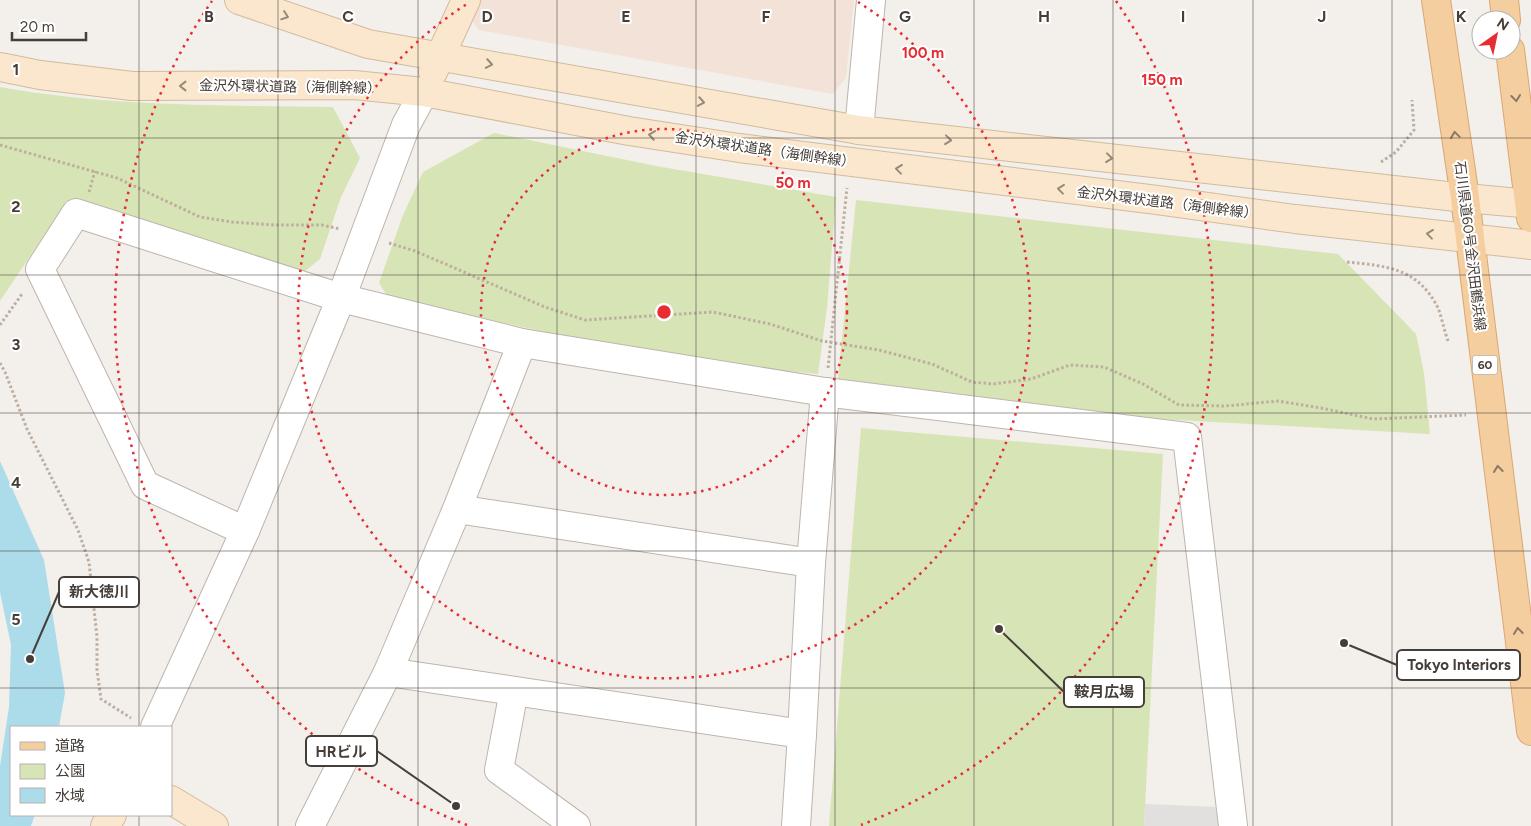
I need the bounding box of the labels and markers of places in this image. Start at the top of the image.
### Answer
centre of rings [655,303,673,321]
callout: 新大徳川 [59,577,139,607]
callout: Tokyo Interiors [1397,650,1520,680]
callout: 鞍月広場 [1064,677,1144,707]
callout: HRビル [306,736,377,766]

